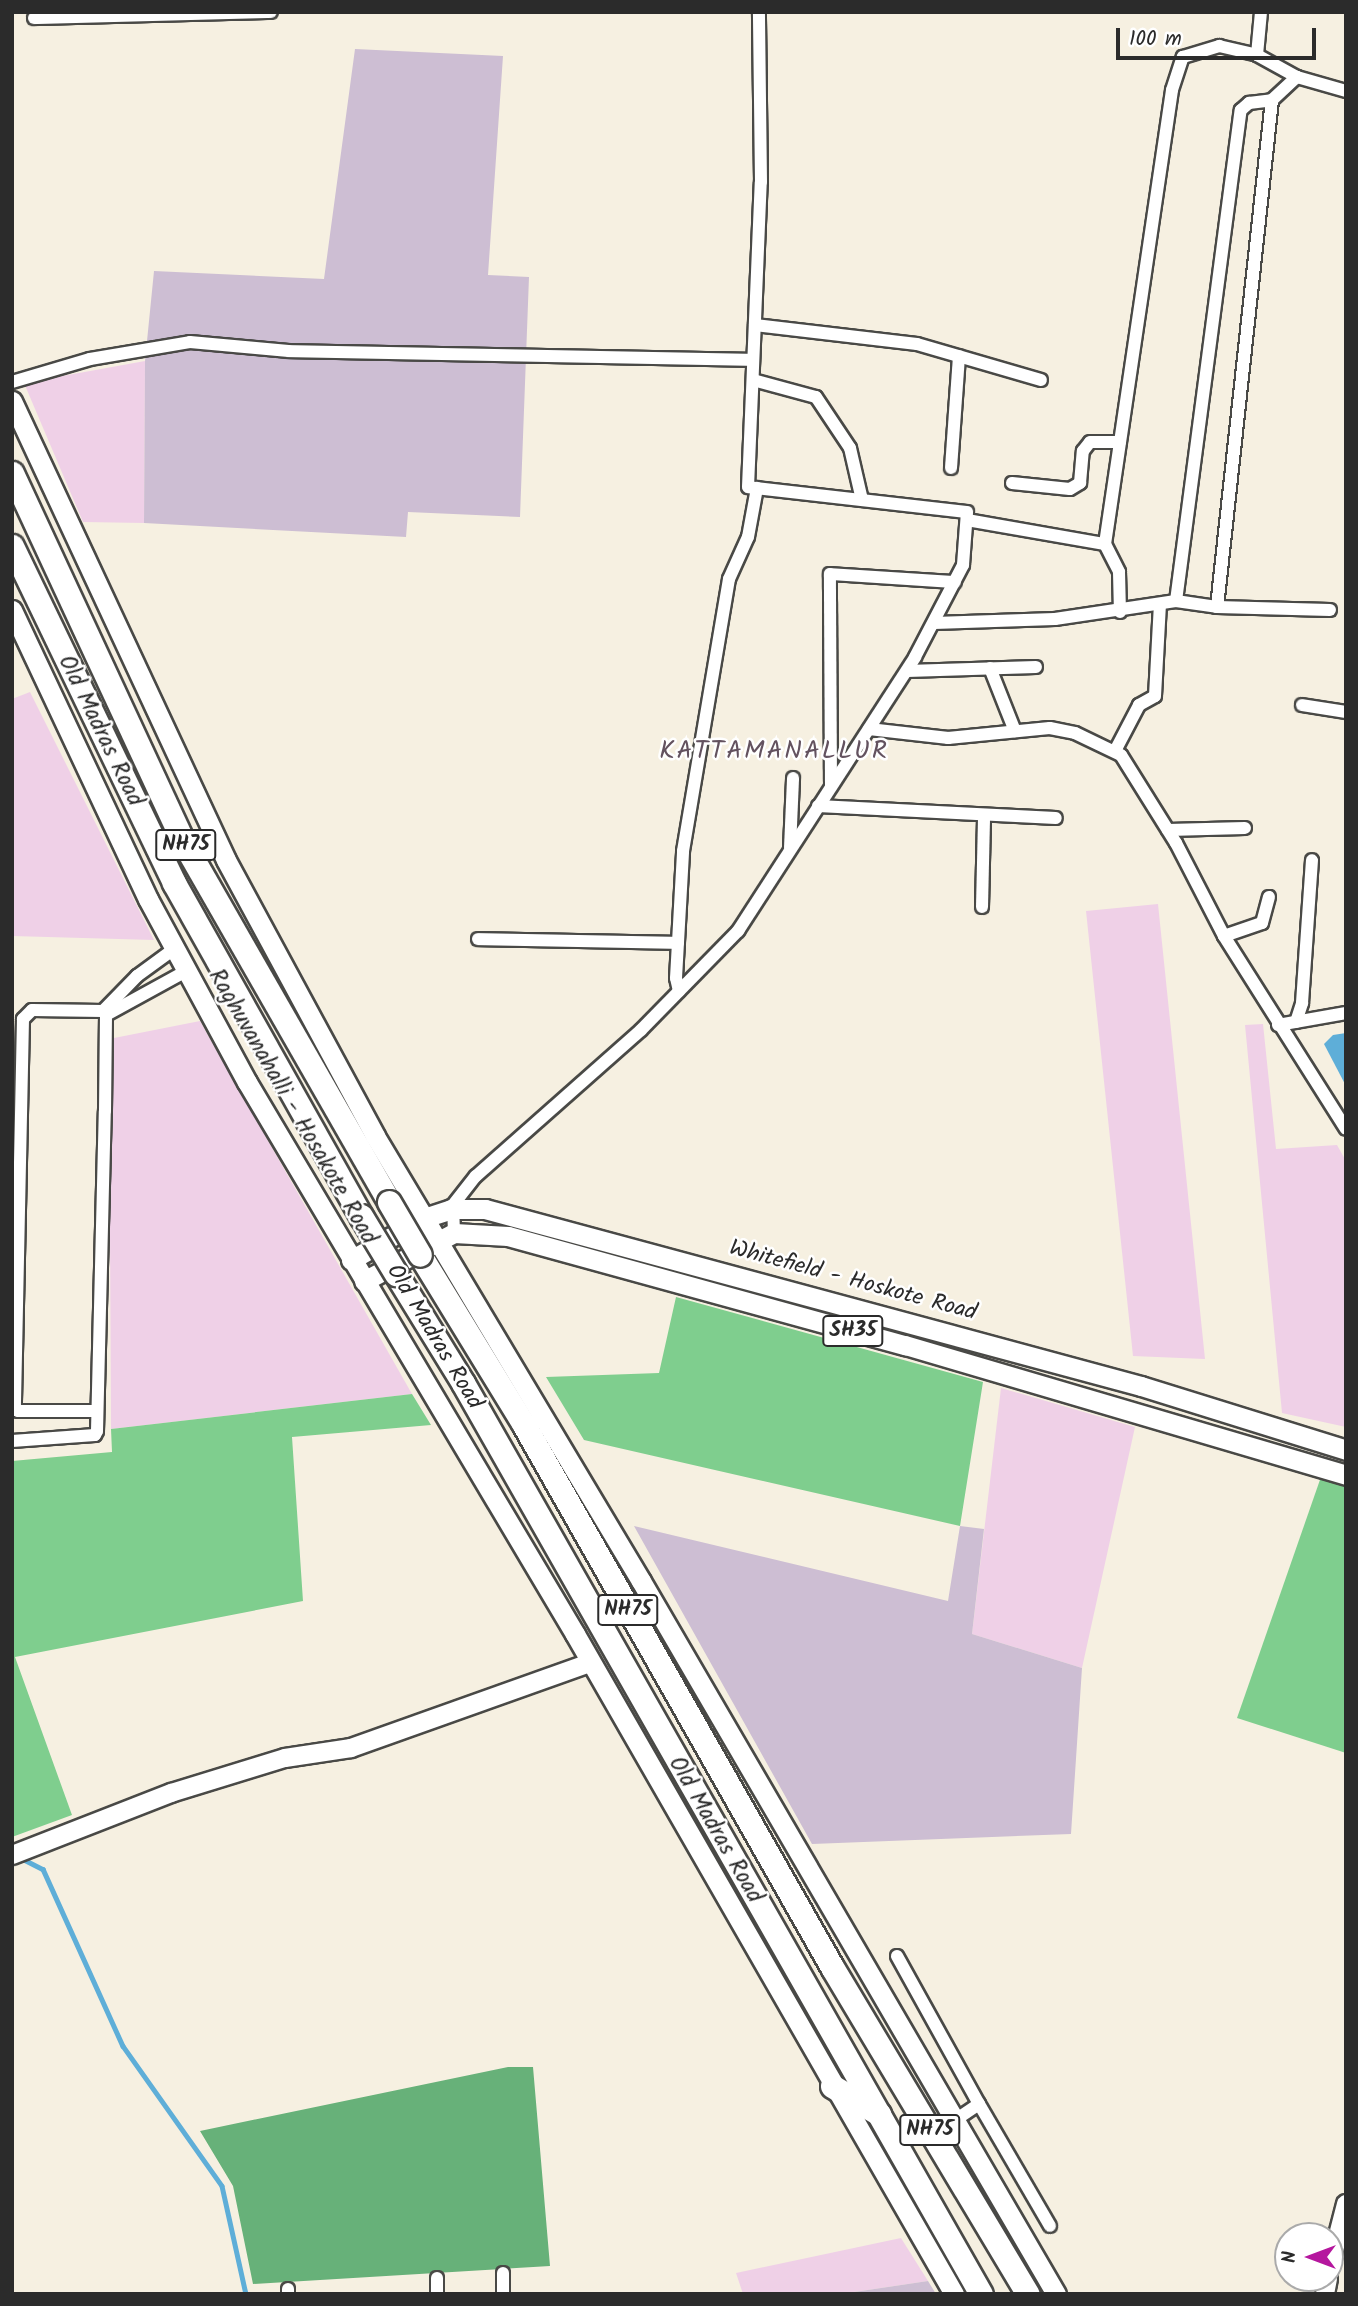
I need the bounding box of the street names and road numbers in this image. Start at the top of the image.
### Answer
street label: Old Madras Road [52,651,148,811]
road number: NH75 [154,828,218,862]
street label: Raghuvanahalli - Hosakote Road [202,965,382,1249]
street label: Whitefield - Hoskote Road [726,1235,980,1327]
street label: Old Madras Road [380,1259,488,1415]
road number: SH35 [822,1314,884,1348]
road number: NH75 [596,1592,660,1628]
street label: Old Madras Road [662,1752,768,1908]
road number: NH75 [898,2112,962,2148]

